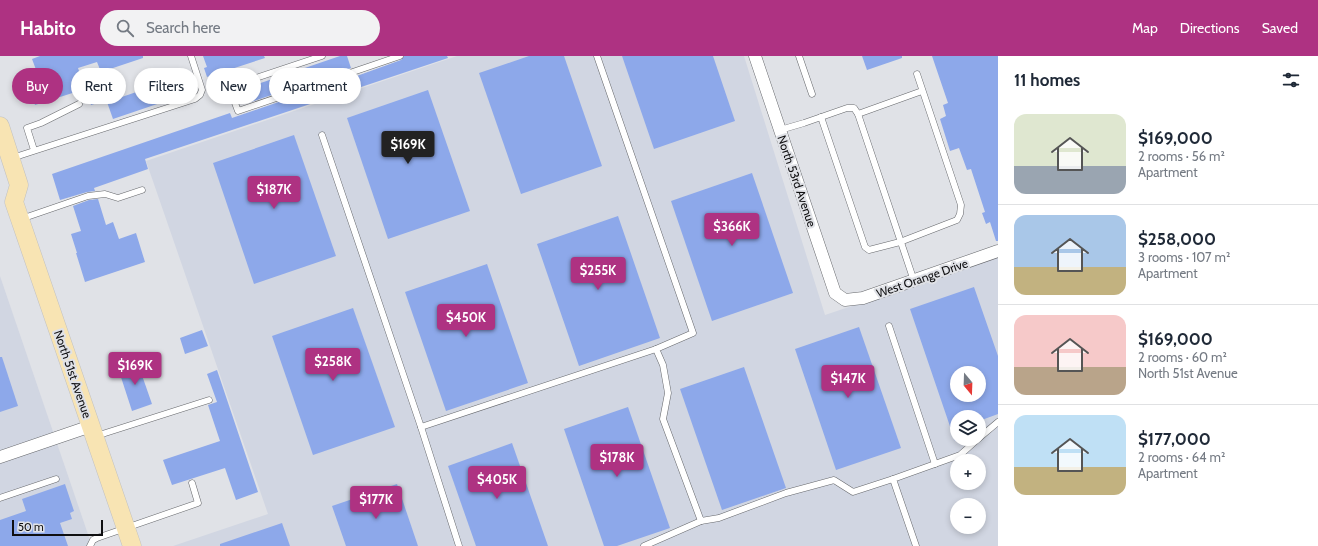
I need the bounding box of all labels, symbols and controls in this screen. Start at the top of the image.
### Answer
search box [100,10,380,46]
text: Habito [20,17,76,40]
icon: search [114,17,136,39]
text: Search here [146,19,220,37]
text: Map [1132,19,1158,37]
text: Directions [1180,19,1240,37]
text: Saved [1262,19,1298,37]
chip: Buy [12,68,63,104]
chip: Rent [71,68,126,104]
chip: Filters [134,68,198,104]
chip: New [206,68,261,104]
chip: Apartment [269,68,361,104]
icon: filters [1280,69,1302,91]
text: 11 homes [1014,70,1080,90]
text: $169,000 [1138,128,1213,148]
icon: home [1046,130,1094,178]
pin: $169K [380,131,436,165]
street label: North 53rd Avenue [774,133,820,229]
text: $169K [390,136,426,152]
text: 2 rooms · 56 m² [1138,148,1225,164]
text: Apartment [1138,164,1198,180]
pin: $187K [246,176,302,210]
text: $187K [257,181,291,197]
pin: $366K [704,213,760,247]
text: $366K [713,218,751,234]
text: $258,000 [1138,229,1216,249]
icon: home [1046,231,1094,279]
text: 3 rooms · 107 m² [1138,249,1230,265]
street label: West Orange Drive [874,255,970,301]
pin: $255K [570,257,626,291]
text: $255K [580,262,616,278]
text: Apartment [1138,265,1198,281]
pin: $450K [438,304,494,338]
text: $450K [446,309,486,325]
street label: North 51st Avenue [51,328,95,420]
text: $169,000 [1138,329,1213,349]
icon: home [1046,331,1094,379]
pin: $258K [305,348,361,382]
text: 2 rooms · 60 m² [1138,349,1227,365]
pin: $169K [107,352,163,386]
text: $258K [314,353,352,369]
text: $169K [117,357,153,373]
pin: $147K [820,365,876,399]
text: North 51st Avenue [1138,365,1238,381]
north arrow [950,366,986,402]
map controls [950,366,986,534]
text: $147K [830,370,866,386]
button: layers [950,410,986,446]
text: $177,000 [1138,429,1211,449]
icon: home [1046,431,1094,479]
pin: $178K [589,444,645,478]
text: $178K [600,449,634,465]
text: 2 rooms · 64 m² [1138,449,1225,465]
button: + [950,454,986,490]
text: Apartment [1138,465,1198,481]
pin: $405K [469,466,525,500]
text: $405K [477,471,517,487]
pin: $177K [348,486,404,520]
text: $177K [359,491,393,507]
button: − [950,498,986,534]
scale bar [12,518,103,537]
text: 50 m [18,520,44,534]

